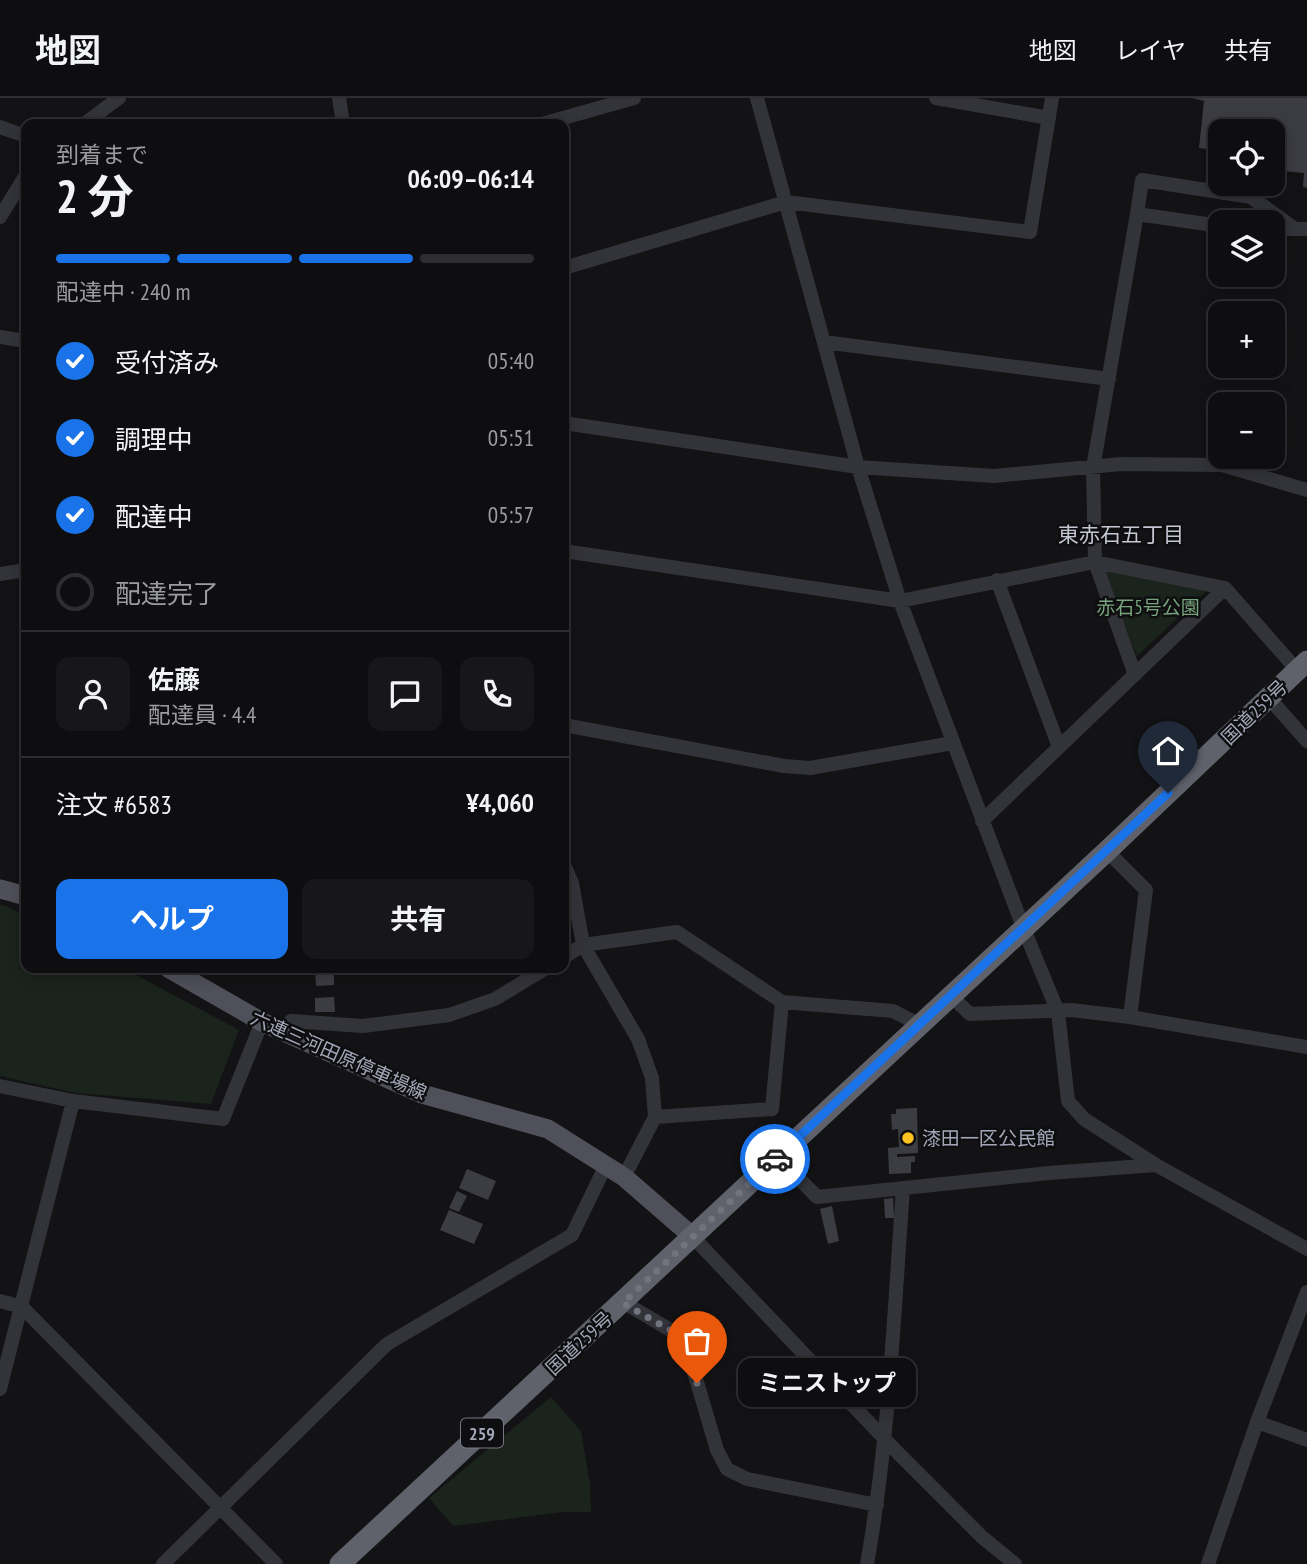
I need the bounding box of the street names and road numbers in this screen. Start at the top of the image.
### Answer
street label: 国道259号 [1216,675,1292,749]
street label: 六連三河田原停車場線 [247,1005,431,1105]
street label: 国道259号 [541,1306,617,1380]
road number: 259 [461,1418,503,1448]

